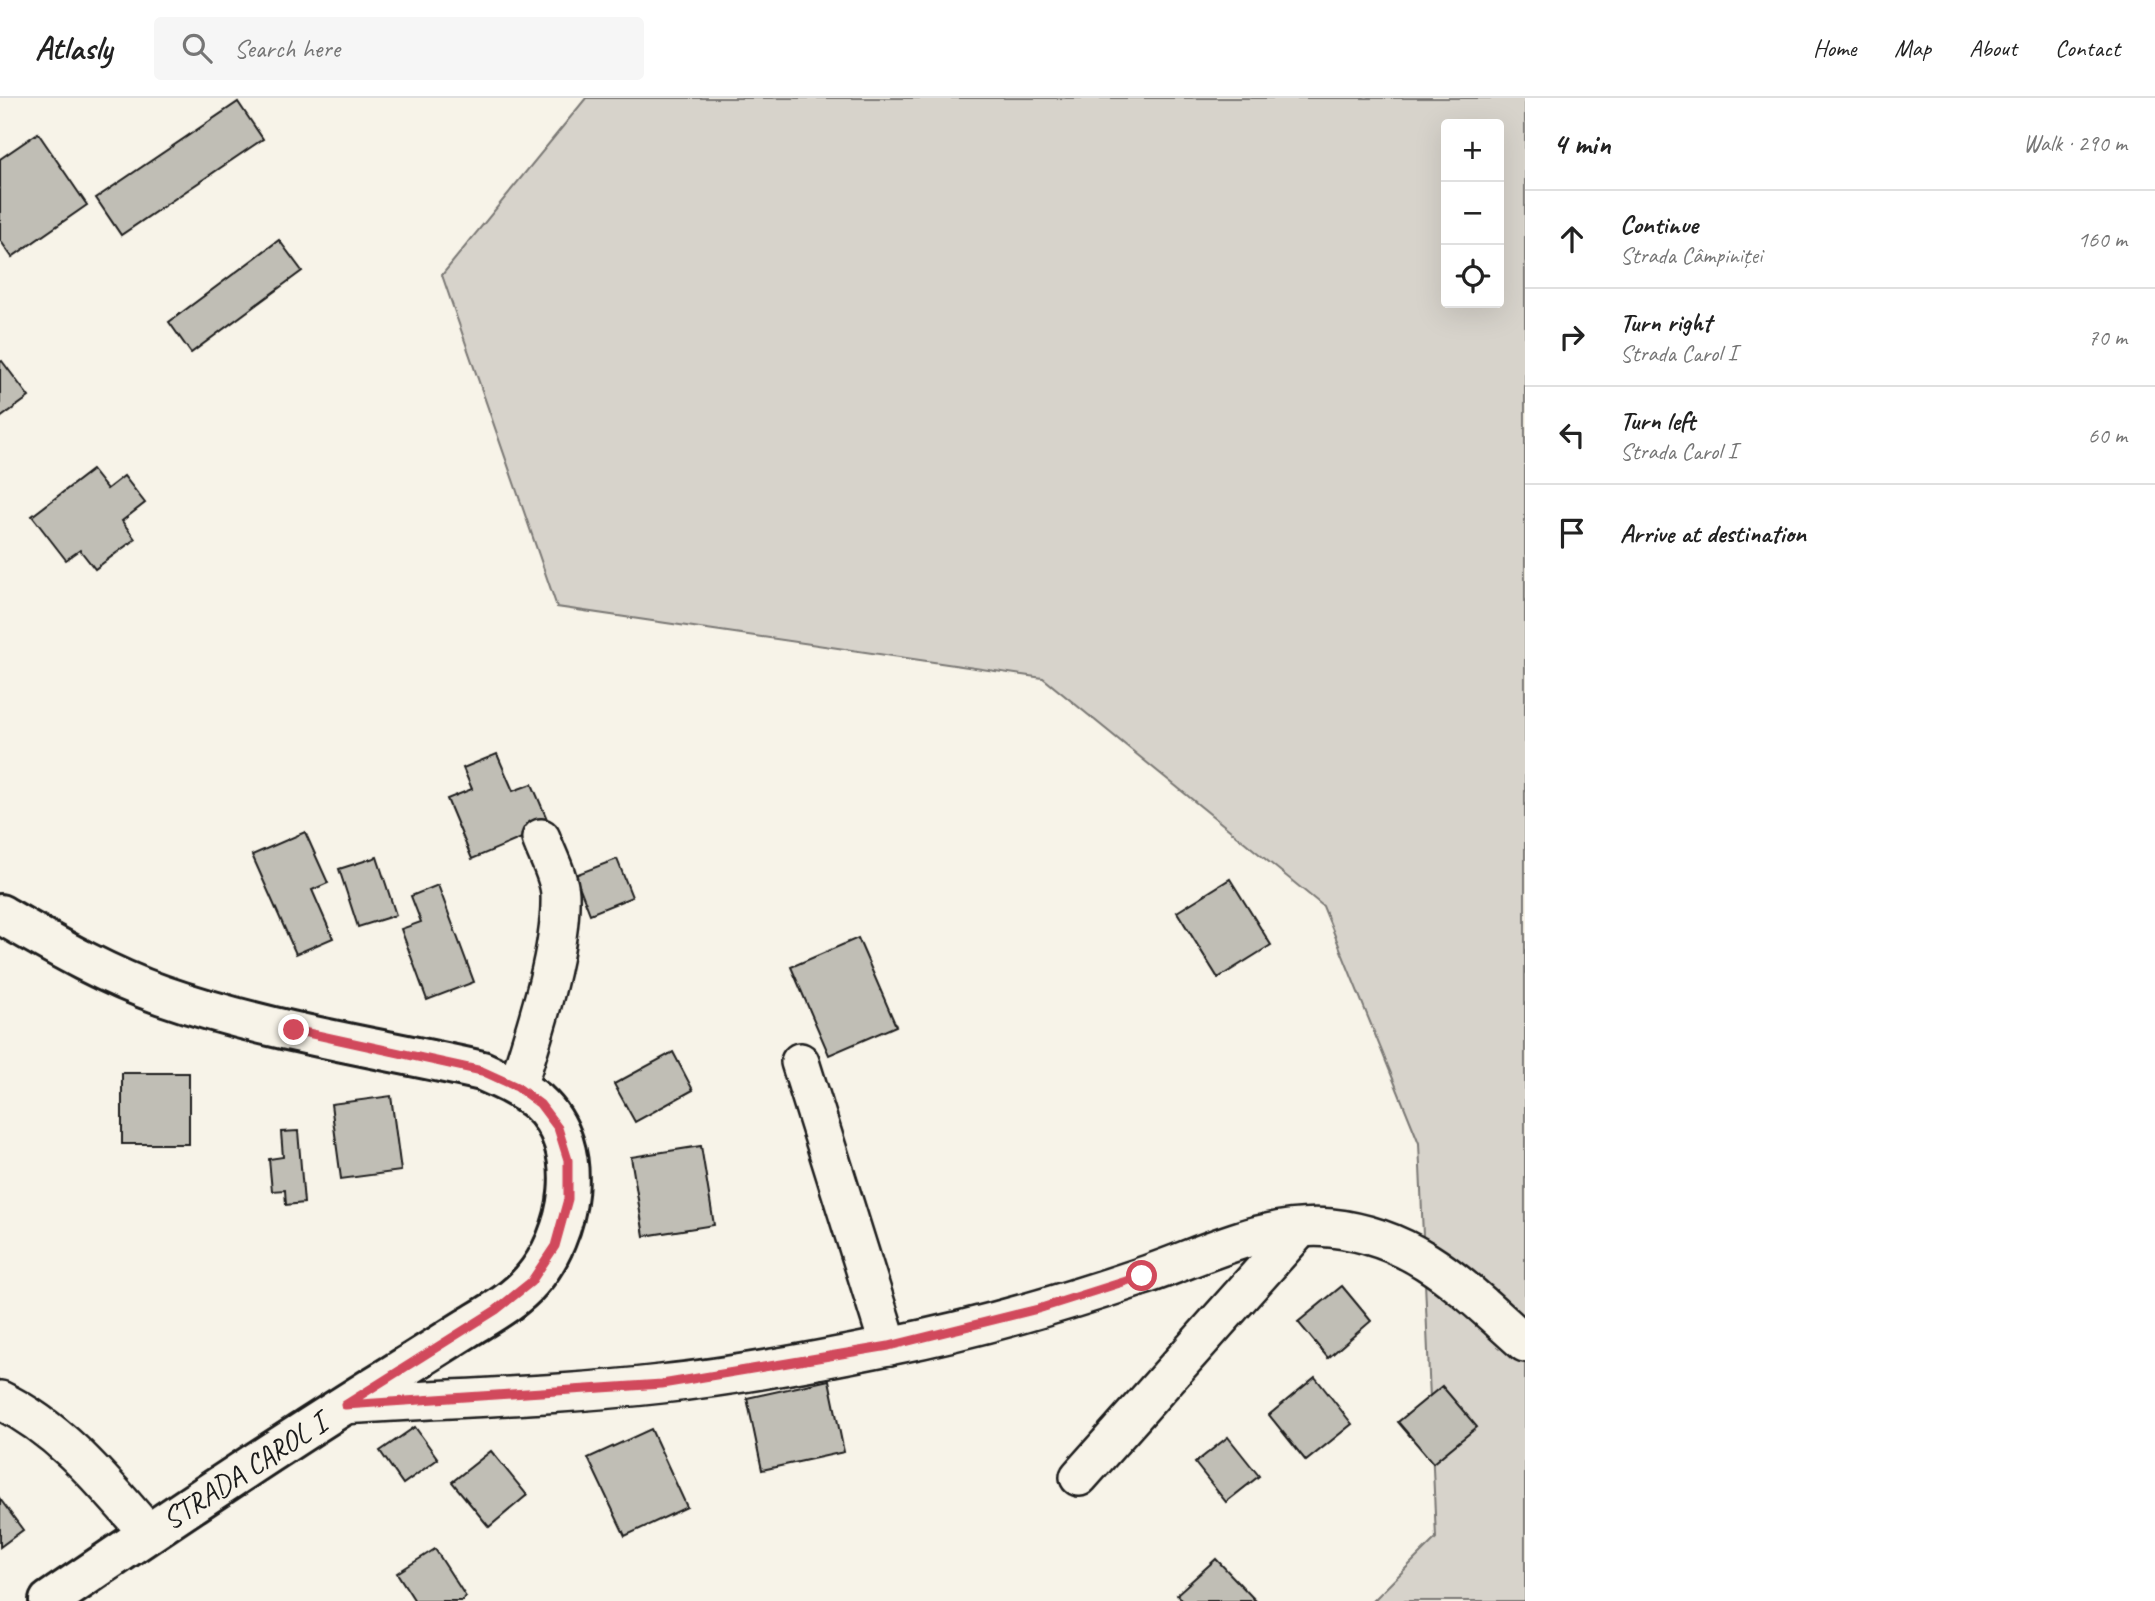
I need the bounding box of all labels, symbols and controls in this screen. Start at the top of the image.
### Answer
search box [154,17,644,80]
text: Atlasly [35,27,112,69]
icon: search [178,29,216,67]
text: Search here [234,32,340,65]
text: Home [1813,33,1856,63]
text: Map [1894,33,1931,63]
text: About [1969,33,2017,63]
text: Contact [2055,33,2120,63]
map controls [1441,119,1504,308]
button: + [1441,119,1504,182]
text: 4 min [1553,125,1610,163]
text: Walk · 290 m [2023,129,2127,158]
button: − [1441,182,1504,245]
text: Continue [1620,208,1698,241]
icon: ahead [1553,220,1591,258]
text: 160 m [2078,225,2127,254]
text: Strada Câmpiniței [1620,241,1762,270]
button: locate [1441,245,1504,308]
text: Turn right [1620,306,1711,339]
icon: right [1553,318,1591,356]
text: 70 m [2088,323,2127,352]
text: Strada Carol I [1620,339,1737,368]
text: Turn left [1620,404,1695,437]
icon: left [1553,416,1591,454]
text: 60 m [2088,421,2127,450]
text: Strada Carol I [1620,437,1737,466]
icon: arrive [1553,514,1591,552]
text: Arrive at destination [1620,517,1806,550]
route end [278,1014,309,1045]
route start [1126,1260,1157,1291]
street label: STRADA CAROL I [155,1401,338,1538]

